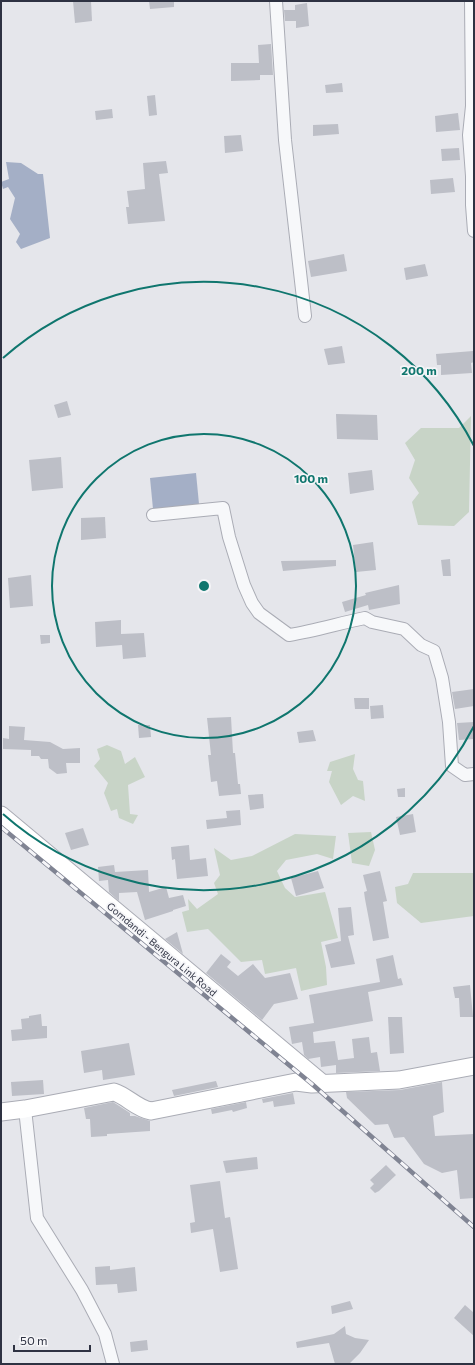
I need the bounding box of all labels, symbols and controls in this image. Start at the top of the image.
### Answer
text: 200 m [401,363,437,377]
text: 100 m [294,471,328,485]
centre of rings [197,579,211,593]
street label: Gomdandi - Bengura Link Road [105,900,219,999]
scale bar [14,1327,90,1353]
text: 50 m [20,1333,48,1347]

